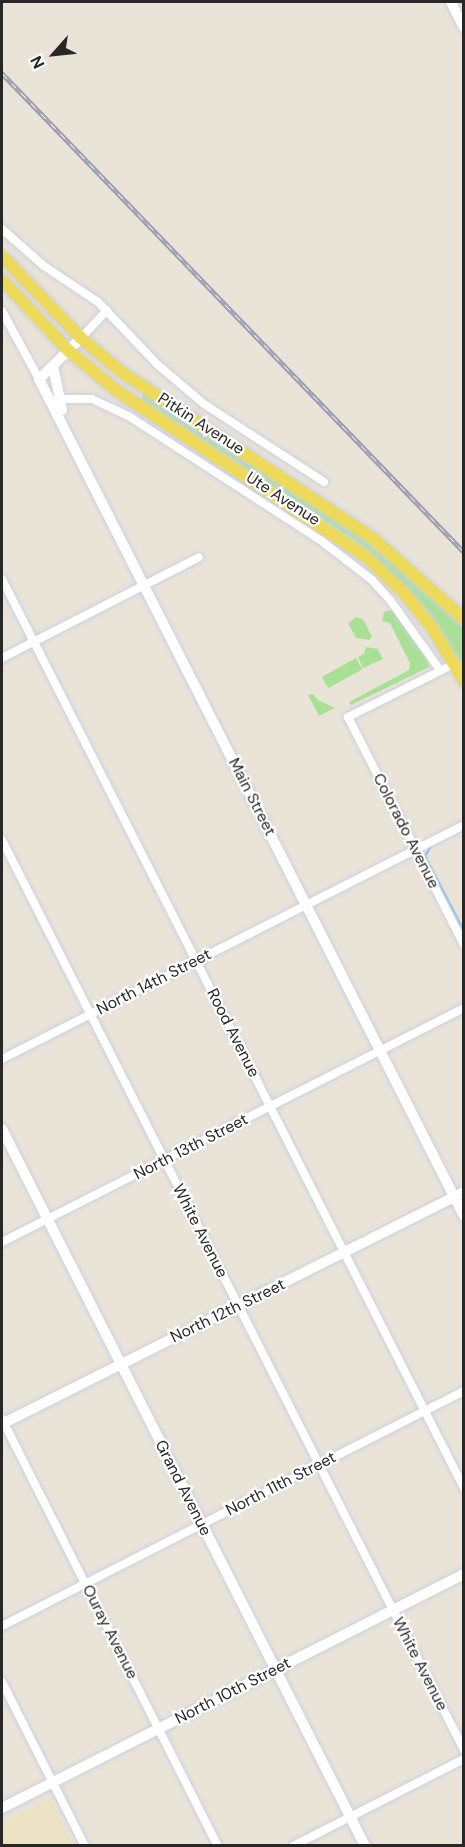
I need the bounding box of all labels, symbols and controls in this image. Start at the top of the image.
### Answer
north arrow [24,24,84,84]
text: N [26,52,50,72]
street label: Pitkin Avenue [154,389,248,459]
street label: Ute Avenue [242,468,324,530]
street label: Main Street [224,755,280,839]
street label: Colorado Avenue [369,770,443,892]
street label: North 14th Street [94,945,214,1019]
street label: Rood Avenue [203,986,263,1080]
street label: North 13th Street [131,1110,251,1184]
street label: White Avenue [168,1181,232,1281]
street label: North 12th Street [167,1275,289,1347]
street label: Grand Avenue [151,1437,215,1539]
street label: North 11th Street [223,1448,339,1520]
street label: Ouray Avenue [78,1582,142,1682]
street label: White Avenue [388,1614,452,1714]
street label: North 10th Street [172,1654,294,1728]

